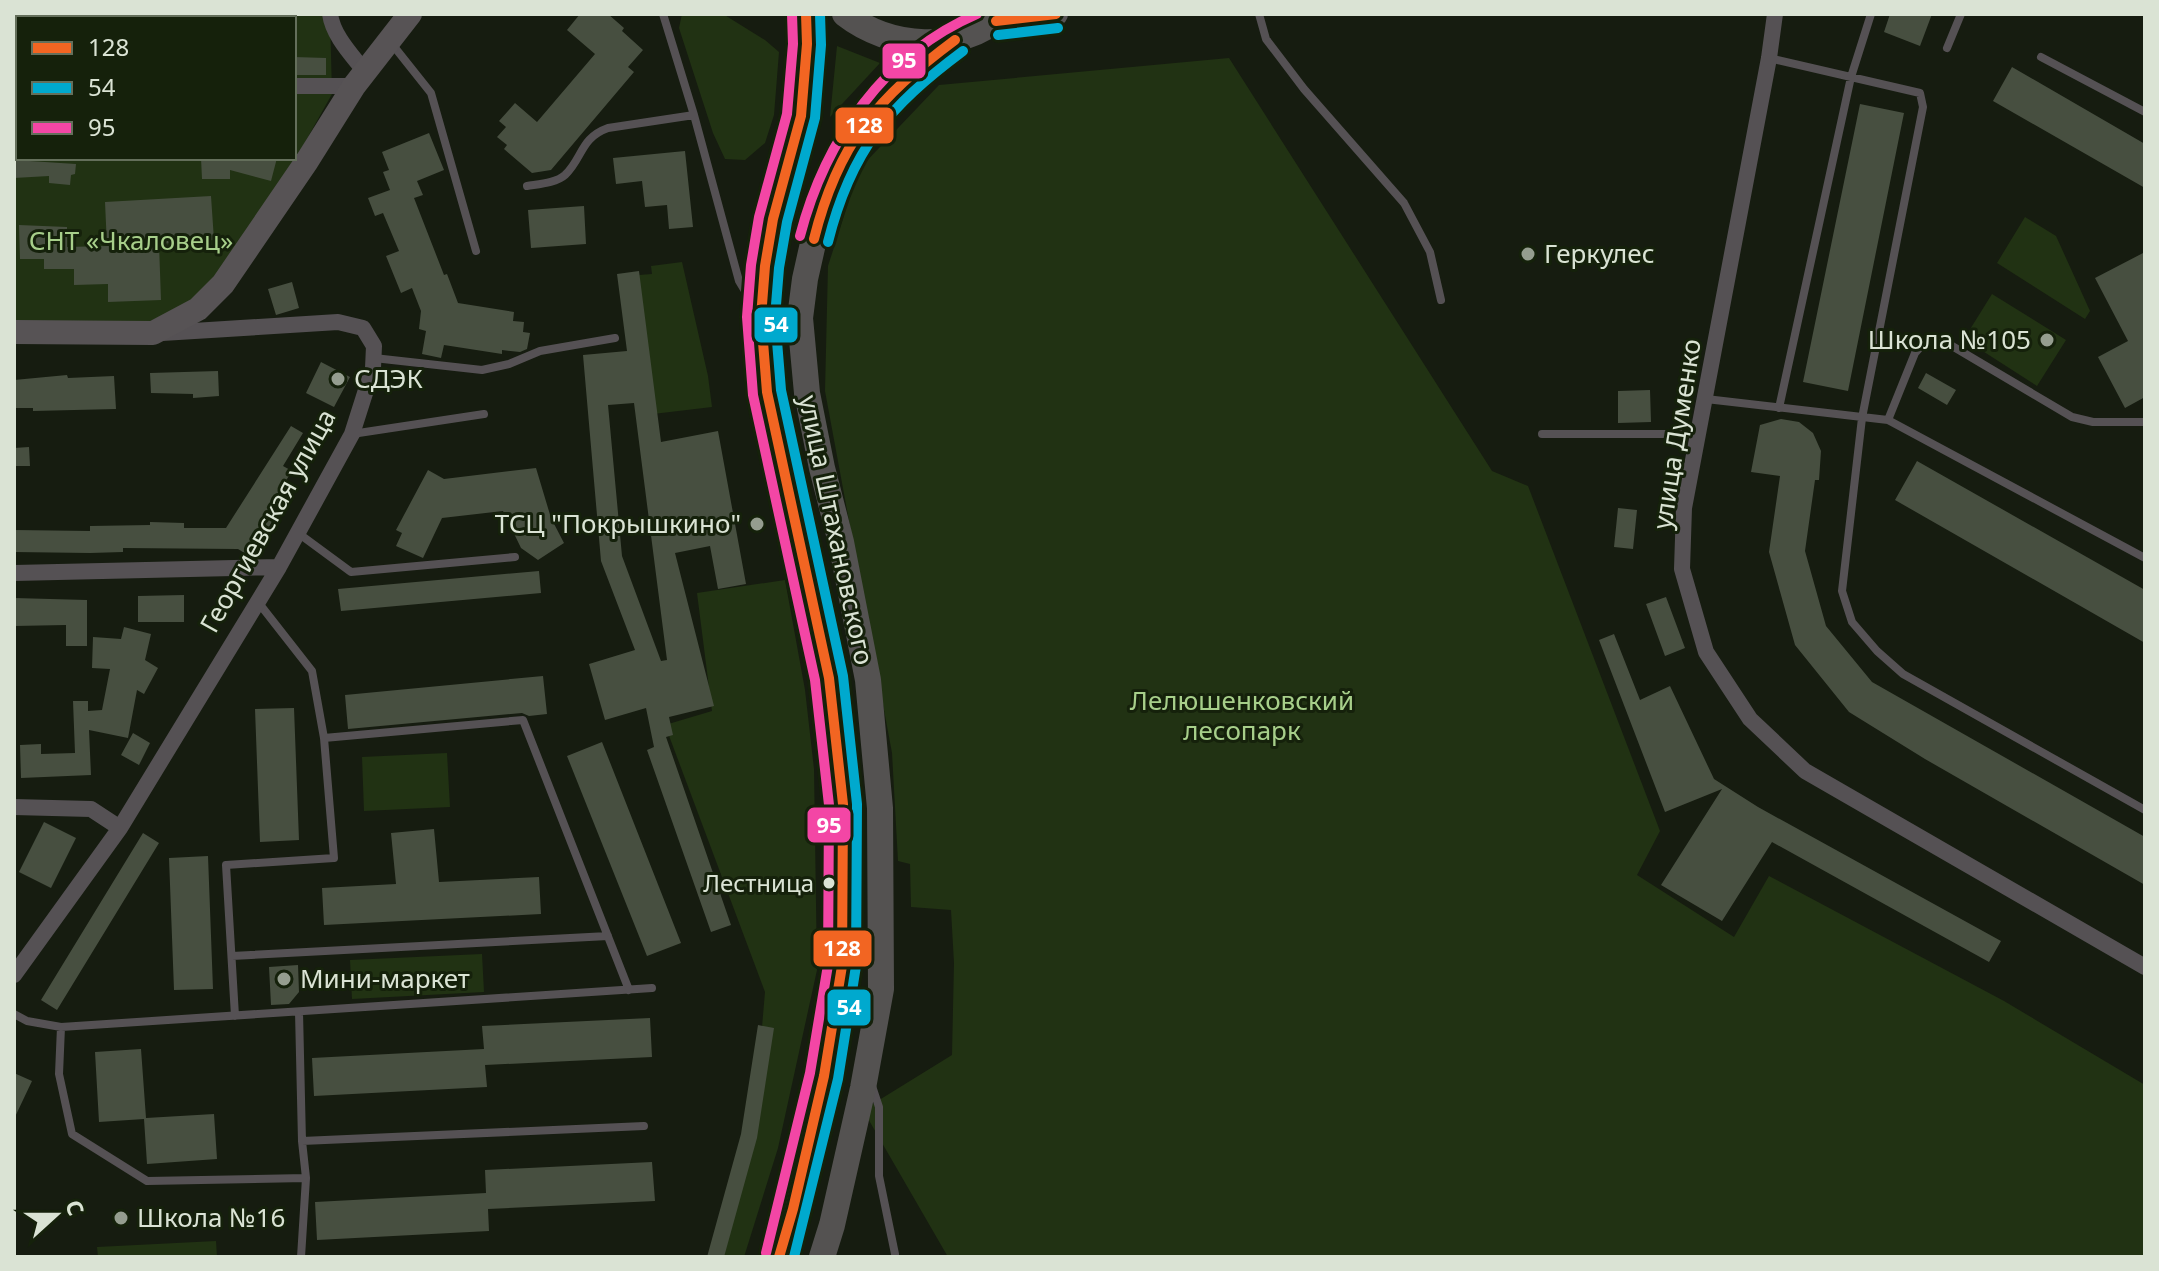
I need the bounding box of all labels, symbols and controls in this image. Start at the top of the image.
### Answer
legend [16,16,296,160]
text: 128 [88,30,129,63]
line badge: 95 [881,42,927,80]
text: 95 [891,44,917,74]
text: 54 [88,70,116,103]
line badge: 128 [834,106,895,145]
text: 128 [845,109,883,139]
text: 95 [88,110,115,143]
park label: СНТ «Чкаловец» [29,222,233,258]
place label: Геркулес [1544,235,1654,271]
marker: Геркулес [1519,245,1537,263]
line badge: 54 [753,306,799,344]
text: 54 [763,308,789,338]
place label: Школа №105 [1868,321,2031,357]
marker: Школа №105 [2038,331,2056,349]
street label: улица Думенко [1643,336,1709,532]
place label: СДЭК [354,360,423,396]
marker: СДЭК [329,370,347,388]
street label: улица Штахановского [791,392,883,668]
street label: Георгиевская улица [191,402,344,639]
place label: ТСЦ "Покрышкино" [495,505,741,541]
marker: ТСЦ "Покрышкино" [748,515,766,533]
park label: Лелюшенковский лесопарк [1130,682,1354,748]
line badge: 95 [806,806,852,844]
text: 95 [816,809,842,839]
place label: Лестница [703,866,814,899]
marker: Лестница [821,875,837,891]
line badge: 128 [812,929,873,968]
text: 128 [823,932,861,962]
place label: Мини-маркет [300,960,470,996]
marker: Мини-маркет [275,970,293,988]
line badge: 54 [826,988,872,1027]
text: 54 [836,991,862,1021]
north arrow [16,1175,96,1255]
text: С [59,1195,92,1219]
place label: Школа №16 [137,1199,285,1235]
marker: Школа №16 [112,1209,130,1227]

